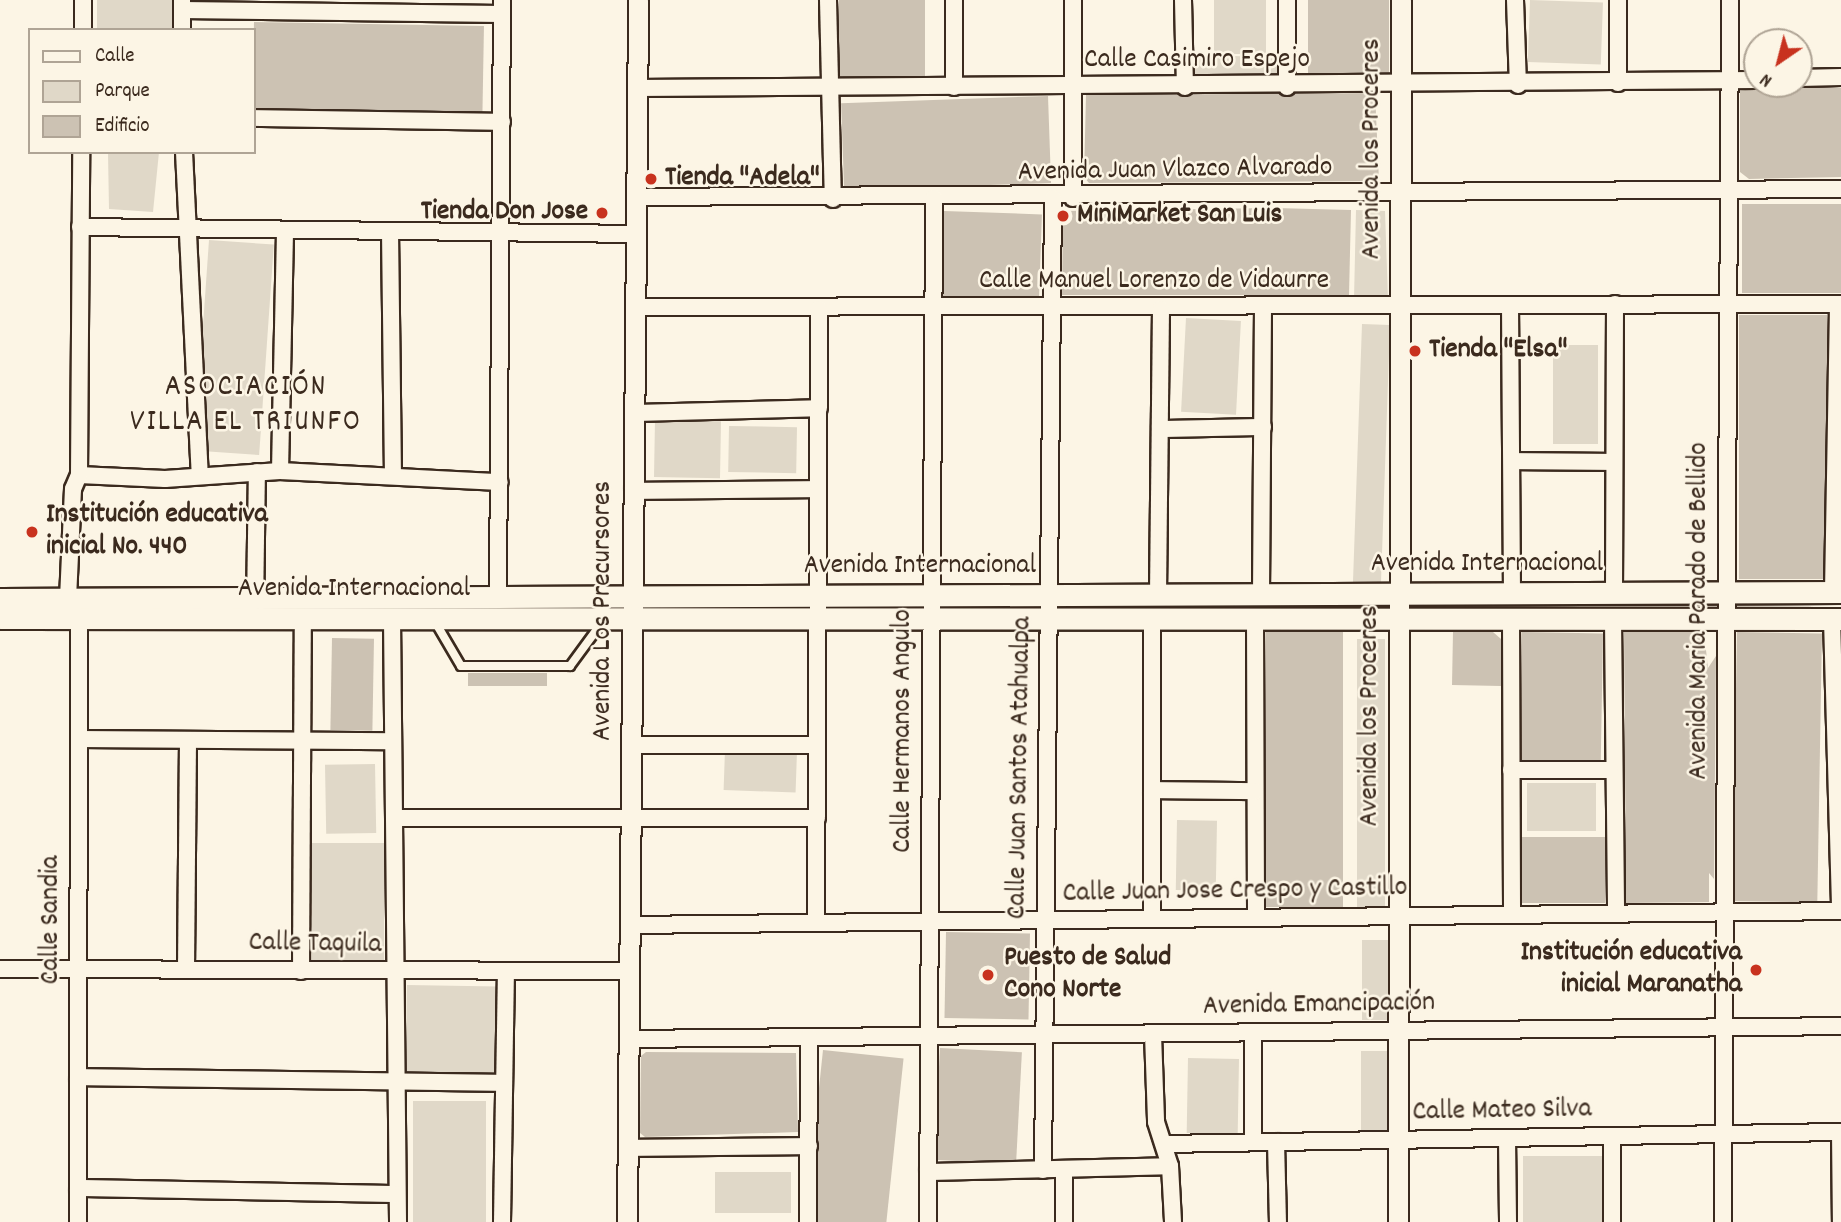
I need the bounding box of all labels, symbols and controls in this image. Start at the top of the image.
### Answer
legend [28,28,256,154]
north arrow [1743,28,1813,98]
street label: Avenida los Proceres [1356,39,1390,259]
text: Calle [95,42,134,72]
street label: Calle Casimiro Espejo [1084,44,1310,78]
text: N [1755,65,1778,93]
text: Parque [95,77,150,107]
text: Edificio [95,112,150,142]
street label: Avenida Juan Vlazco Alvarado [1017,151,1333,191]
place label: Tienda "Adela" [665,162,820,196]
marker: Tienda "Adela" [643,171,659,187]
place label: Tienda Don Jose [421,196,588,230]
place label: MiniMarket San Luis [1077,199,1282,233]
marker: Tienda Don Jose [594,205,610,221]
marker: MiniMarket San Luis [1055,208,1071,224]
street label: Calle Manuel Lorenzo de Vidaurre [979,265,1329,299]
place label: Tienda "Elsa" [1429,334,1567,368]
marker: Tienda "Elsa" [1407,343,1423,359]
district label: ASOCIACIÓN VILLA EL TRIUNFO [132,371,360,442]
street label: Avenida Maria Parado de Bellido [1683,442,1717,780]
street label: Avenida Los Precursores [587,481,621,741]
place label: Institución educativa inicial No. 440 [46,499,268,565]
marker: Institución educativa inicial No. 440 [24,524,40,540]
street label: Avenida Internacional [1371,548,1603,582]
street label: Avenida Internacional [804,550,1036,584]
street label: Avenida Internacional [238,573,470,607]
street label: Avenida los Proceres [1354,606,1388,826]
street label: Calle Hermanos Angulo [887,609,921,853]
street label: Calle Juan Santos Atahualpa [1002,616,1040,920]
street label: Calle Sandia [35,856,69,984]
street label: Calle Juan Jose Crespo y Castillo [1062,872,1408,912]
street label: Calle Taquila [248,927,382,963]
place label: Institución educativa inicial Maranatha [1520,937,1742,1003]
place label: Puesto de Salud Cono Norte [1004,942,1171,1008]
marker: Institución educativa inicial Maranatha [1748,962,1764,978]
marker: Puesto de Salud Cono Norte [978,965,998,985]
street label: Avenida Emancipación [1203,987,1435,1025]
street label: Calle Mateo Silva [1412,1094,1592,1130]

